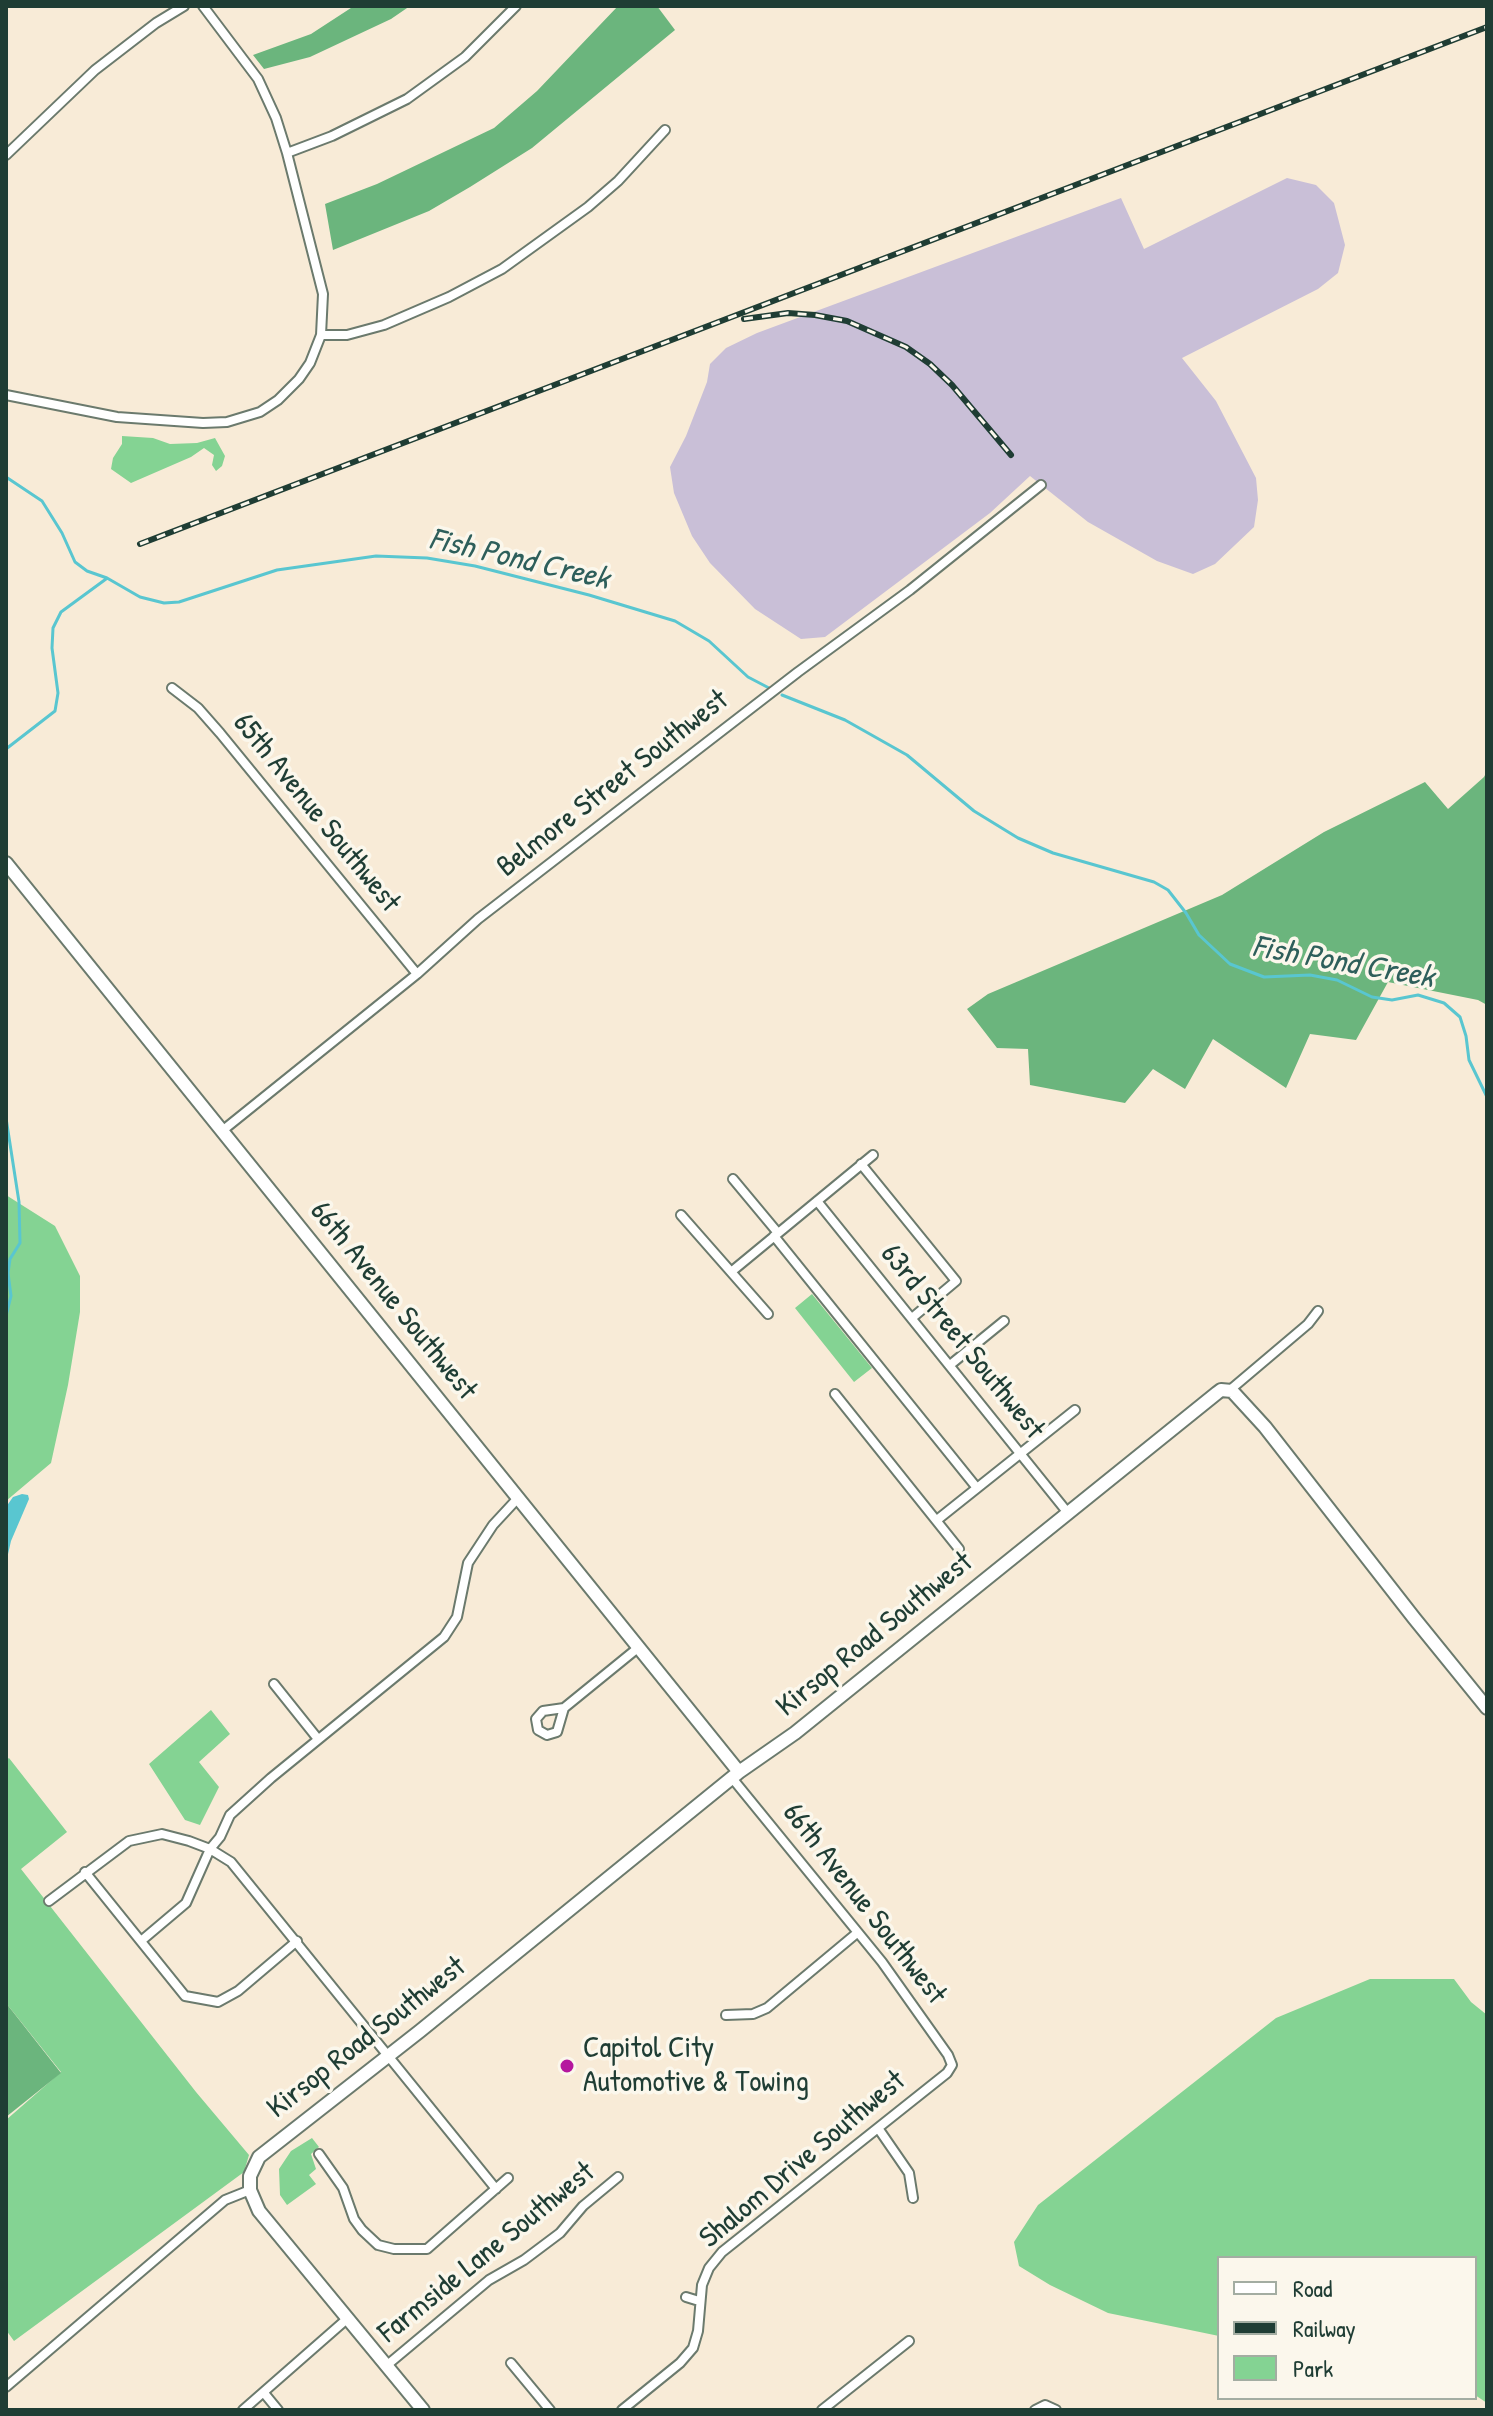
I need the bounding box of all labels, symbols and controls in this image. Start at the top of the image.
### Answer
water label: Fish Pond Creek [425,521,613,599]
street label: Belmore Street Southwest [490,683,736,885]
street label: 65th Avenue Southwest [225,706,407,920]
water label: Fish Pond Creek [1249,928,1437,998]
street label: 66th Avenue Southwest [302,1194,484,1408]
street label: 63rd Street Southwest [872,1237,1052,1447]
street label: Kirsop Road Southwest [770,1545,980,1725]
street label: 66th Avenue Southwest [774,1796,954,2012]
street label: Kirsop Road Southwest [261,1949,473,2127]
place label: Capitol City Automotive & Towing [583,2031,809,2102]
marker: Capitol City Automotive & Towing [558,2057,576,2075]
street label: Shalom Drive Southwest [693,2064,913,2256]
street label: Farmside Lane Southwest [372,2155,602,2351]
legend [1217,2256,1477,2400]
text: Road [1293,2272,1332,2304]
text: Railway [1293,2312,1356,2344]
text: Park [1293,2352,1333,2384]

